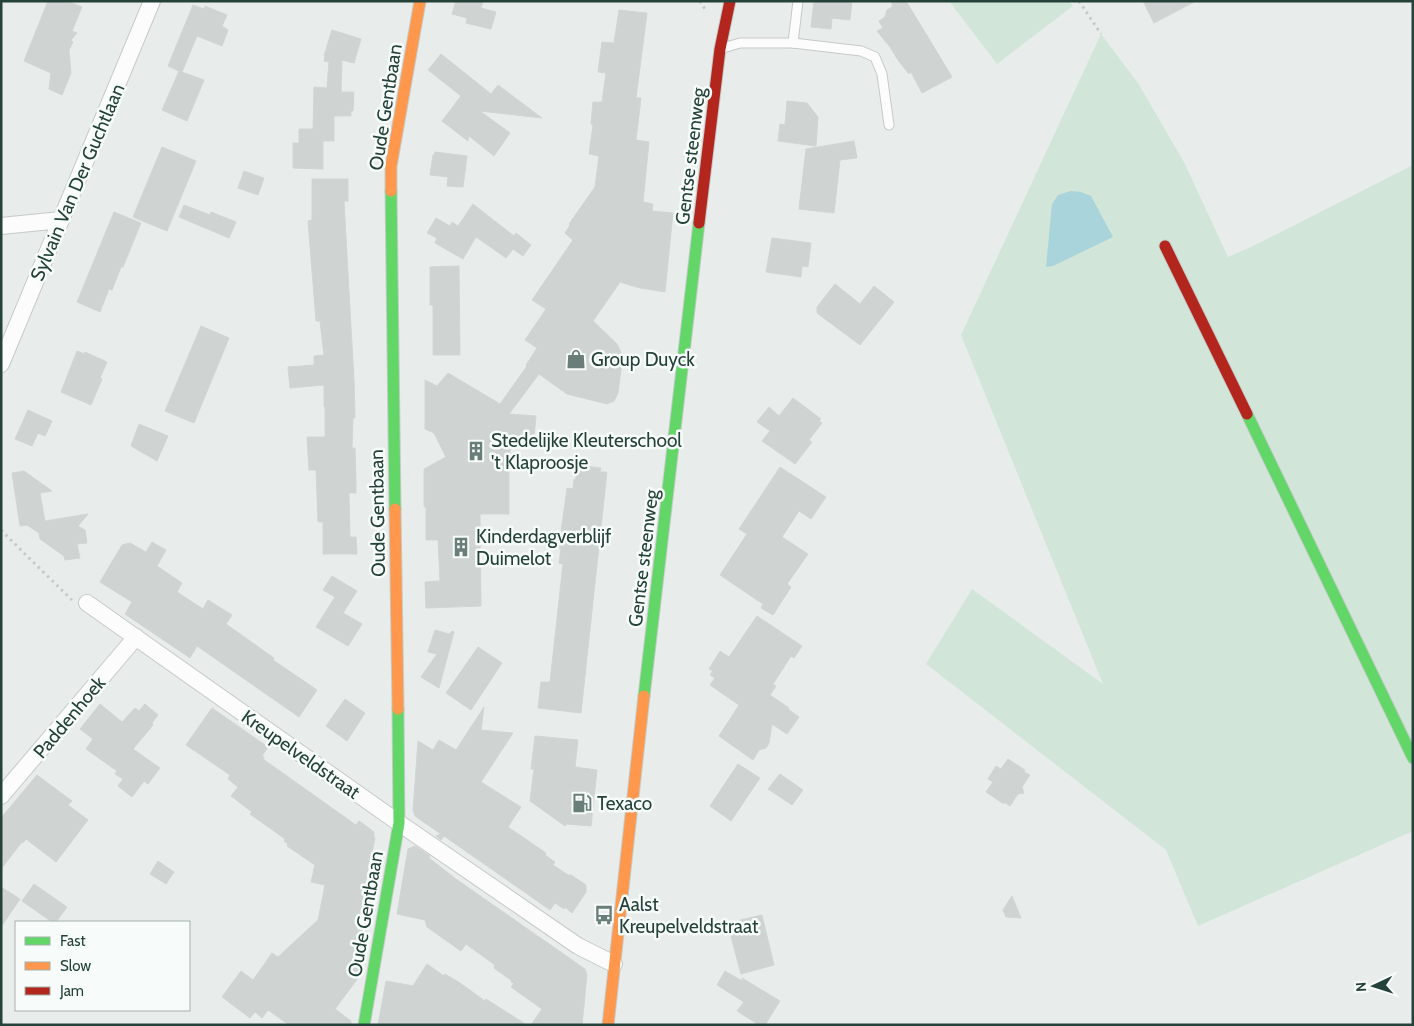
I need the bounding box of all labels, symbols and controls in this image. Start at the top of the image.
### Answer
street label: Oude Gentbaan [364,42,407,172]
street label: Sylvain Van Der Guchtlaan [26,80,129,284]
street label: Gentse steenweg [671,86,710,226]
shop icon: Group Duyck [565,348,587,370]
place label: Group Duyck [591,348,695,371]
place label: Stedelijke Kleuterschool 't Klaproosje [491,429,682,474]
building icon: Stedelijke Kleuterschool 't Klaproosje [465,440,487,462]
street label: Oude Gentbaan [365,449,390,577]
street label: Gentse steenweg [624,488,663,628]
place label: Kinderdagverblijf Duimelot [476,525,612,570]
building icon: Kinderdagverblijf Duimelot [450,536,472,558]
street label: Paddenhoek [28,671,111,763]
street label: Kreupelveldstraat [237,705,365,804]
fuel station icon: Texaco [571,792,593,814]
place label: Texaco [597,792,652,815]
street label: Oude Gentbaan [343,849,388,979]
place label: Aalst Kreupelveldstraat [619,893,759,938]
bus stop icon: Aalst Kreupelveldstraat [593,904,615,926]
legend [15,921,190,1011]
text: Fast [60,932,85,950]
text: Slow [60,957,91,975]
north arrow [1349,961,1399,1011]
text: N [1352,981,1370,992]
text: Jam [59,982,84,1000]

